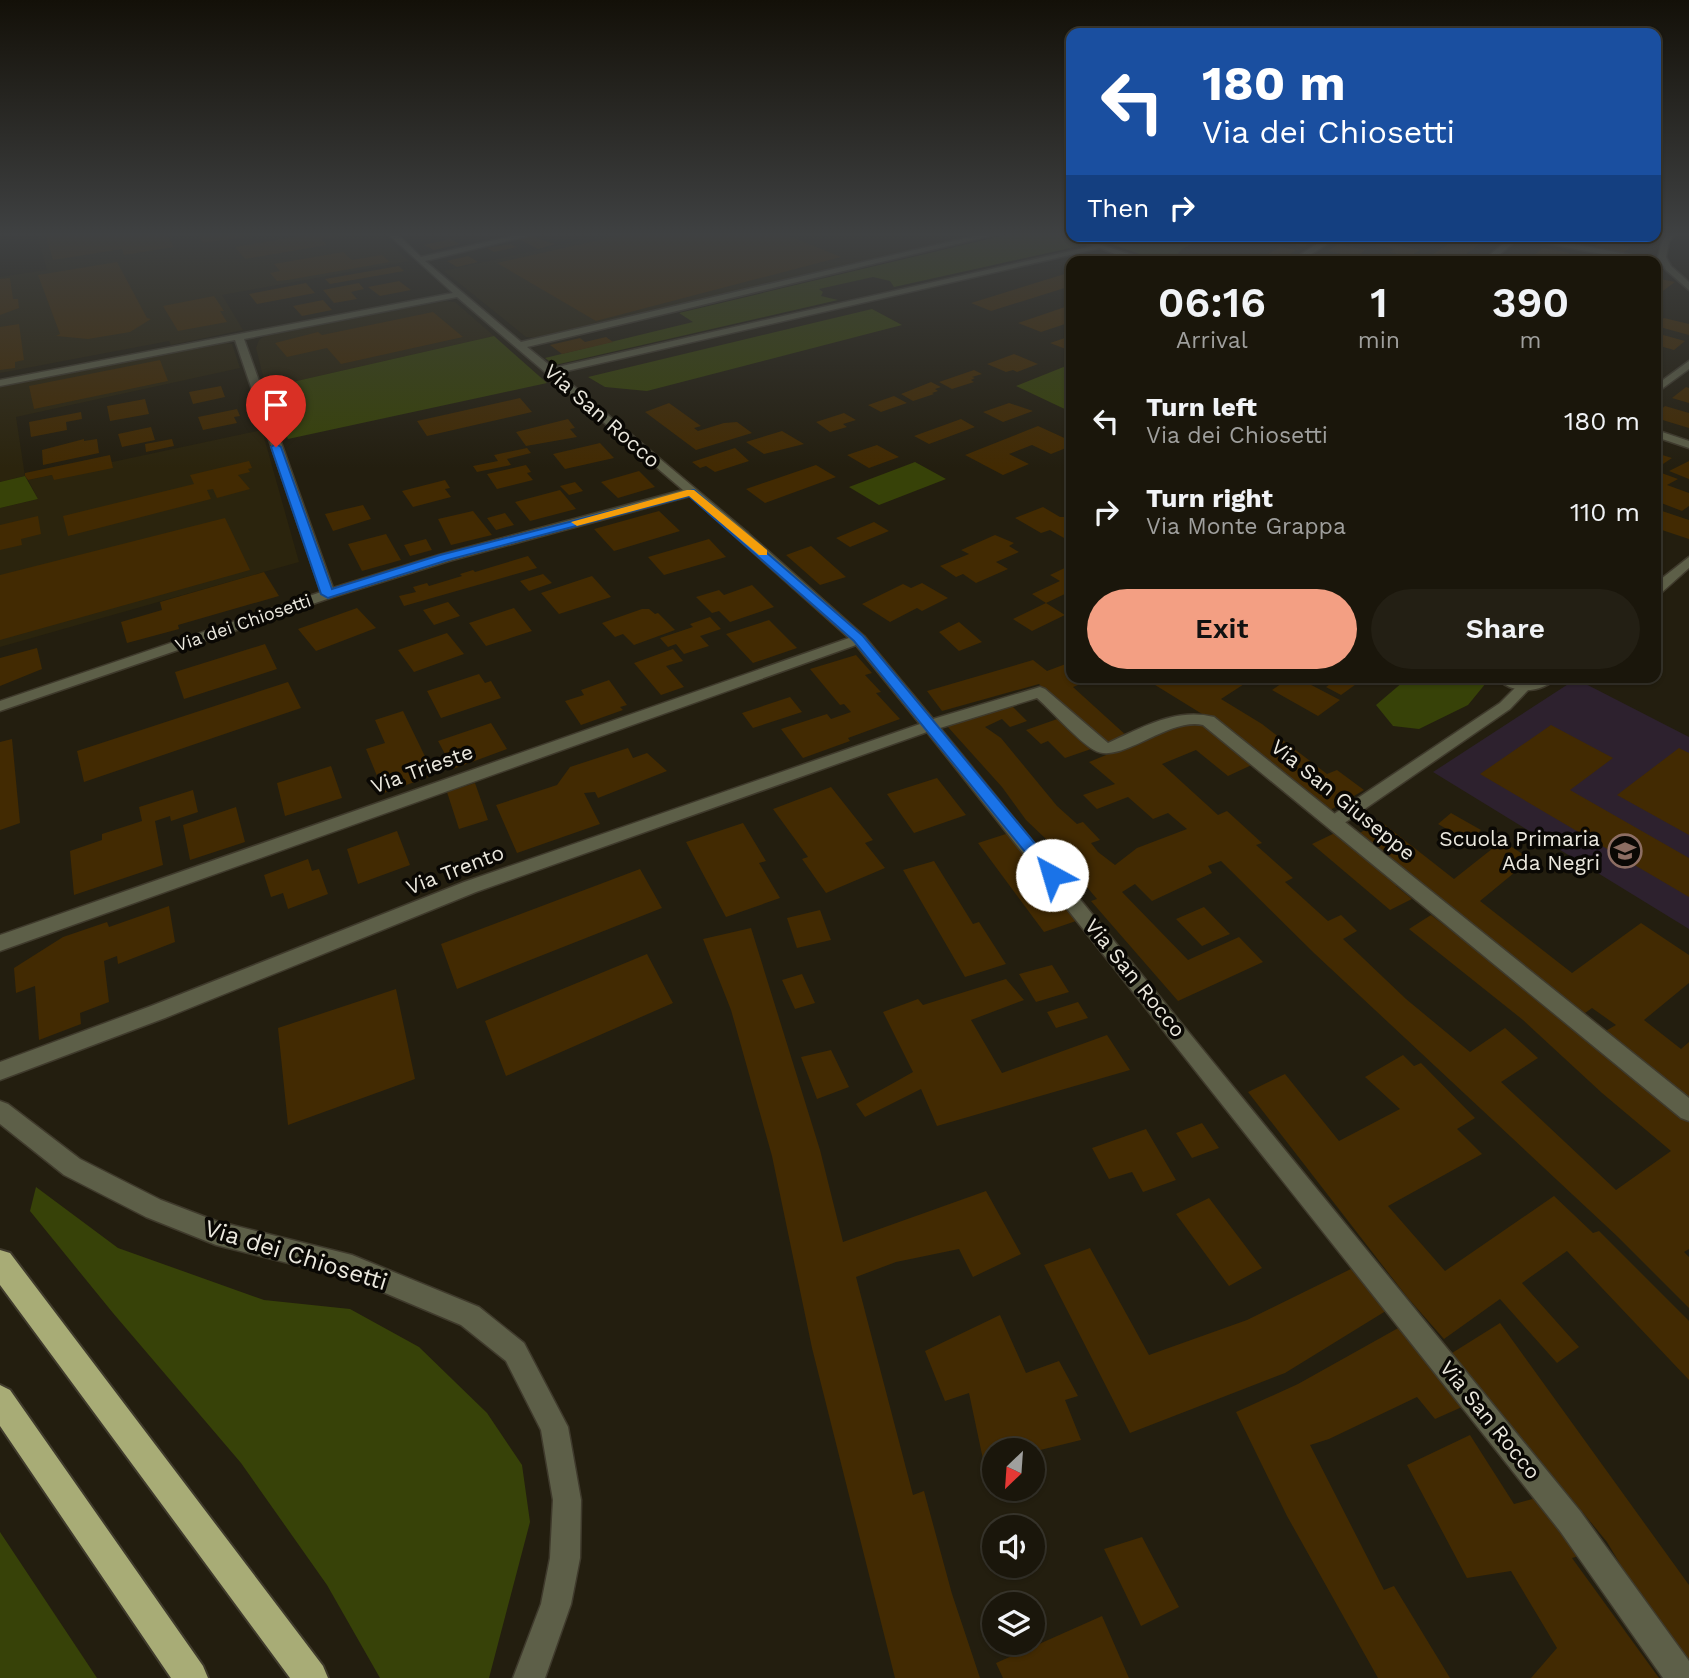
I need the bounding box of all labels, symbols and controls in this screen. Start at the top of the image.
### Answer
text: 180 m [1202,54,1346,112]
icon: left [1087,56,1178,147]
text: Via dei Chiosetti [1202,113,1455,151]
icon: right [1163,189,1201,227]
text: Then [1087,193,1149,223]
text: 06:16 [1158,278,1266,327]
text: 1 [1370,278,1388,327]
text: 390 [1492,278,1569,327]
text: Arrival [1176,327,1248,354]
text: min [1358,327,1400,354]
text: m [1520,327,1542,354]
street label: Via San Rocco [539,358,665,473]
pin [246,375,306,447]
icon: arrive [257,386,295,424]
text: Turn left [1146,392,1257,422]
icon: left [1087,402,1125,440]
text: 180 m [1564,406,1640,436]
text: Via dei Chiosetti [1146,422,1328,449]
text: Turn right [1146,483,1273,513]
icon: right [1087,493,1125,531]
text: 110 m [1570,497,1640,527]
text: Via Monte Grappa [1146,513,1346,540]
street label: Via dei Chiosetti [172,589,314,656]
button: Exit [1087,589,1357,669]
button: Share [1371,589,1640,669]
street label: Via San Giuseppe [1266,734,1421,865]
street label: Via Trieste [367,739,476,799]
place label: Scuola Primaria Ada Negri [1439,826,1600,875]
school or university icon: Scuola Primaria Ada Negri [1606,832,1644,870]
position arrow [1015,838,1089,912]
street label: Via Trento [402,839,507,900]
street label: Via San Rocco [1080,913,1191,1042]
street label: Via dei Chiosetti [201,1214,391,1296]
street label: Via San Rocco [1435,1355,1546,1484]
north arrow [982,1438,1045,1502]
map controls [982,1438,1045,1655]
button: sound [982,1515,1045,1578]
button: layers [982,1592,1045,1655]

